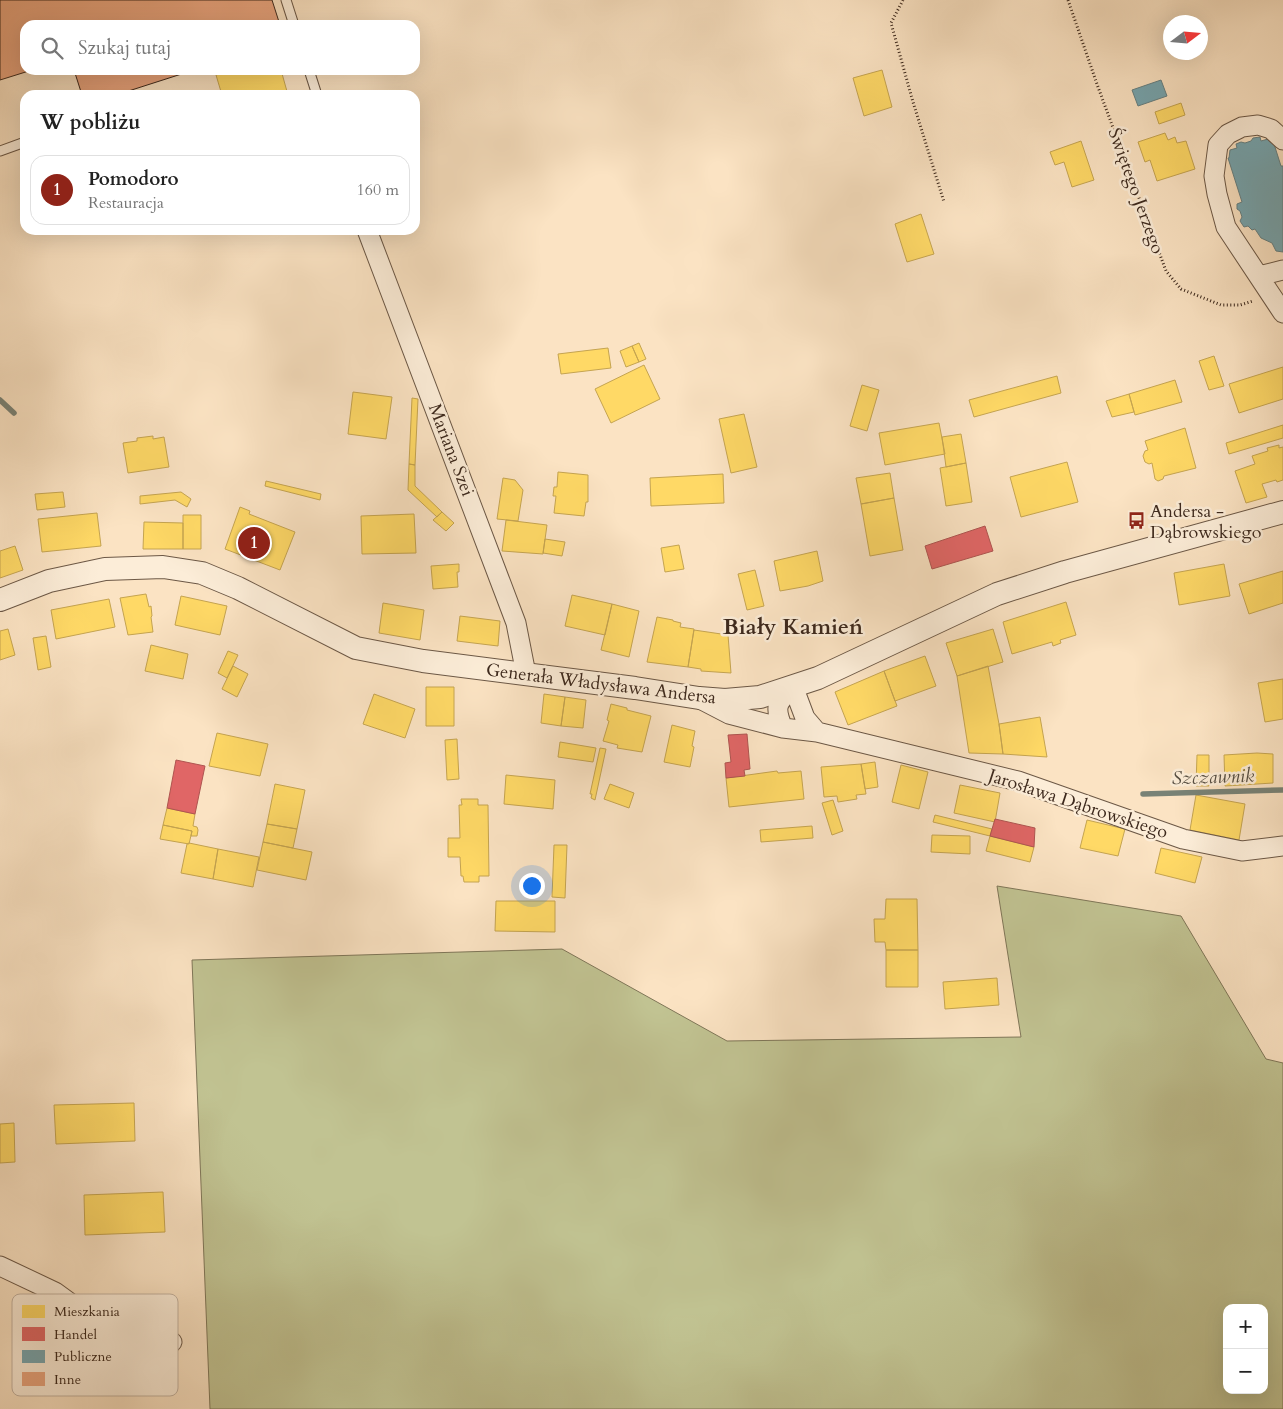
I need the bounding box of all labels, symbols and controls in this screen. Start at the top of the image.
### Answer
north arrow [1163,15,1208,60]
search box [20,20,420,75]
icon: search [38,34,66,62]
text: Szukaj tutaj [78,35,171,61]
text: W pobliżu [40,108,141,137]
street label: Świętego Jerzego [1102,125,1170,258]
text: Pomodoro [88,166,179,192]
text: 1 [53,179,61,201]
text: 160 m [357,179,399,201]
text: Restauracja [88,192,164,214]
street label: Mariana Szei [422,400,480,500]
place label: Andersa - Dąbrowskiego [1150,499,1262,545]
bus stop icon: Andersa - Dąbrowskiego [1126,511,1146,531]
pin: 1 [238,524,270,562]
district label: Biały Kamień [723,612,863,642]
street label: Generała Władysława Andersa [485,657,718,711]
street label: Jarosława Dąbrowskiego [982,762,1171,845]
water label: Szczawnik [1171,763,1255,791]
your location [519,873,545,899]
legend [12,1294,178,1396]
text: Mieszkania [54,1302,120,1321]
map controls [1223,1304,1268,1394]
button: + [1223,1304,1268,1349]
text: Handel [54,1325,98,1344]
text: Publiczne [54,1347,112,1366]
button: − [1223,1349,1268,1394]
text: Inne [54,1370,81,1389]

